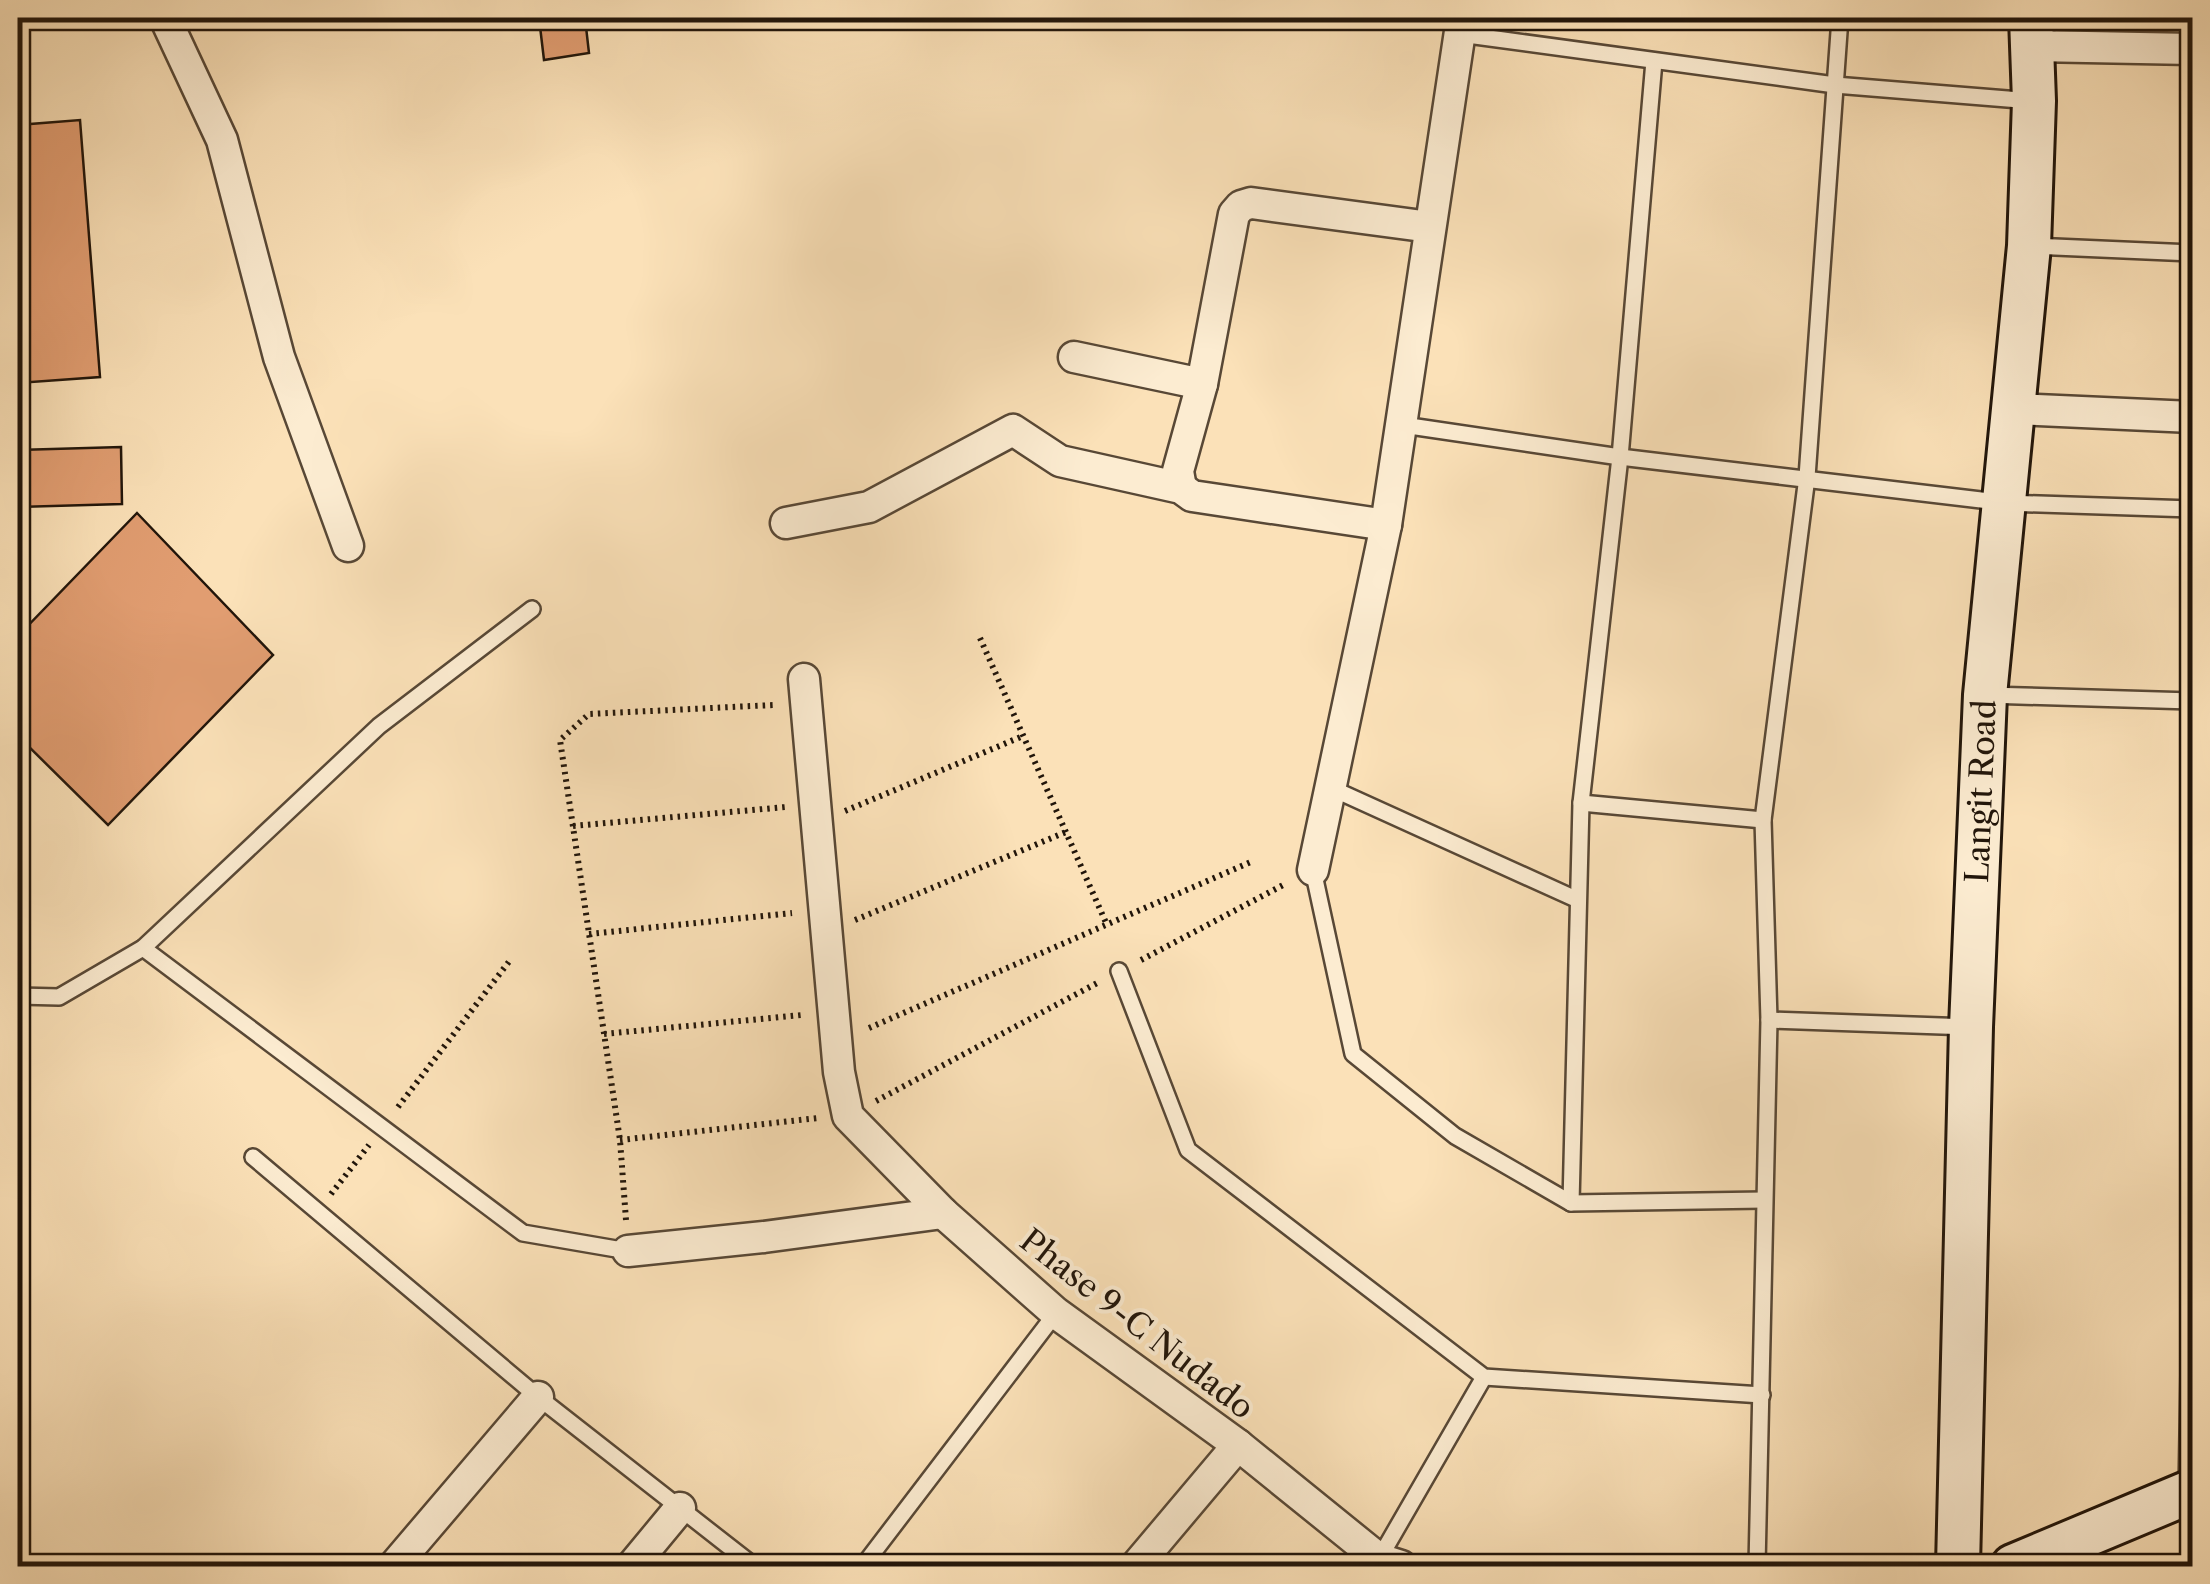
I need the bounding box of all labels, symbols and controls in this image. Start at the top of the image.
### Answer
street label: Langit Road [1957,699,2004,884]
street label: Phase 9-C Nudado [1013,1220,1262,1427]

